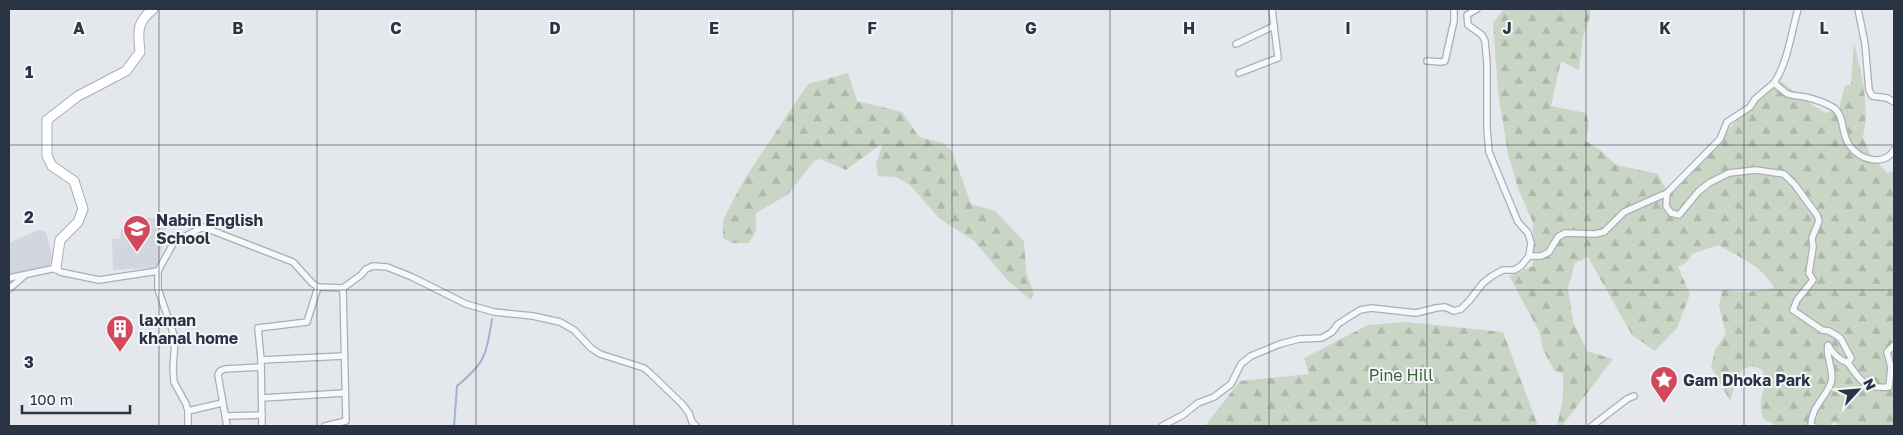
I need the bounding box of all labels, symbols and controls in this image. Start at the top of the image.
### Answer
text: A [73,18,85,38]
text: B [232,18,244,38]
text: C [390,18,402,38]
text: D [549,18,561,38]
text: E [709,18,719,38]
text: F [867,18,877,38]
text: G [1025,18,1037,38]
text: H [1183,18,1195,38]
text: I [1345,18,1351,38]
text: J [1502,18,1512,38]
text: K [1659,18,1671,38]
text: L [1819,18,1829,38]
text: 1 [25,62,33,82]
text: 2 [24,207,34,227]
place label: Nabin English School [156,210,263,248]
school or university icon: Nabin English School [122,214,152,253]
place label: laxman khanal home [139,310,238,348]
building icon: laxman khanal home [105,314,135,353]
text: 3 [24,352,34,372]
park label: Pine Hill [1369,365,1433,385]
place icon: Gam Dhoka Park [1649,365,1679,404]
north arrow [1833,365,1883,415]
place label: Gam Dhoka Park [1683,370,1811,390]
text: N [1860,376,1880,393]
scale bar [22,382,130,414]
text: 100 m [30,390,73,408]

